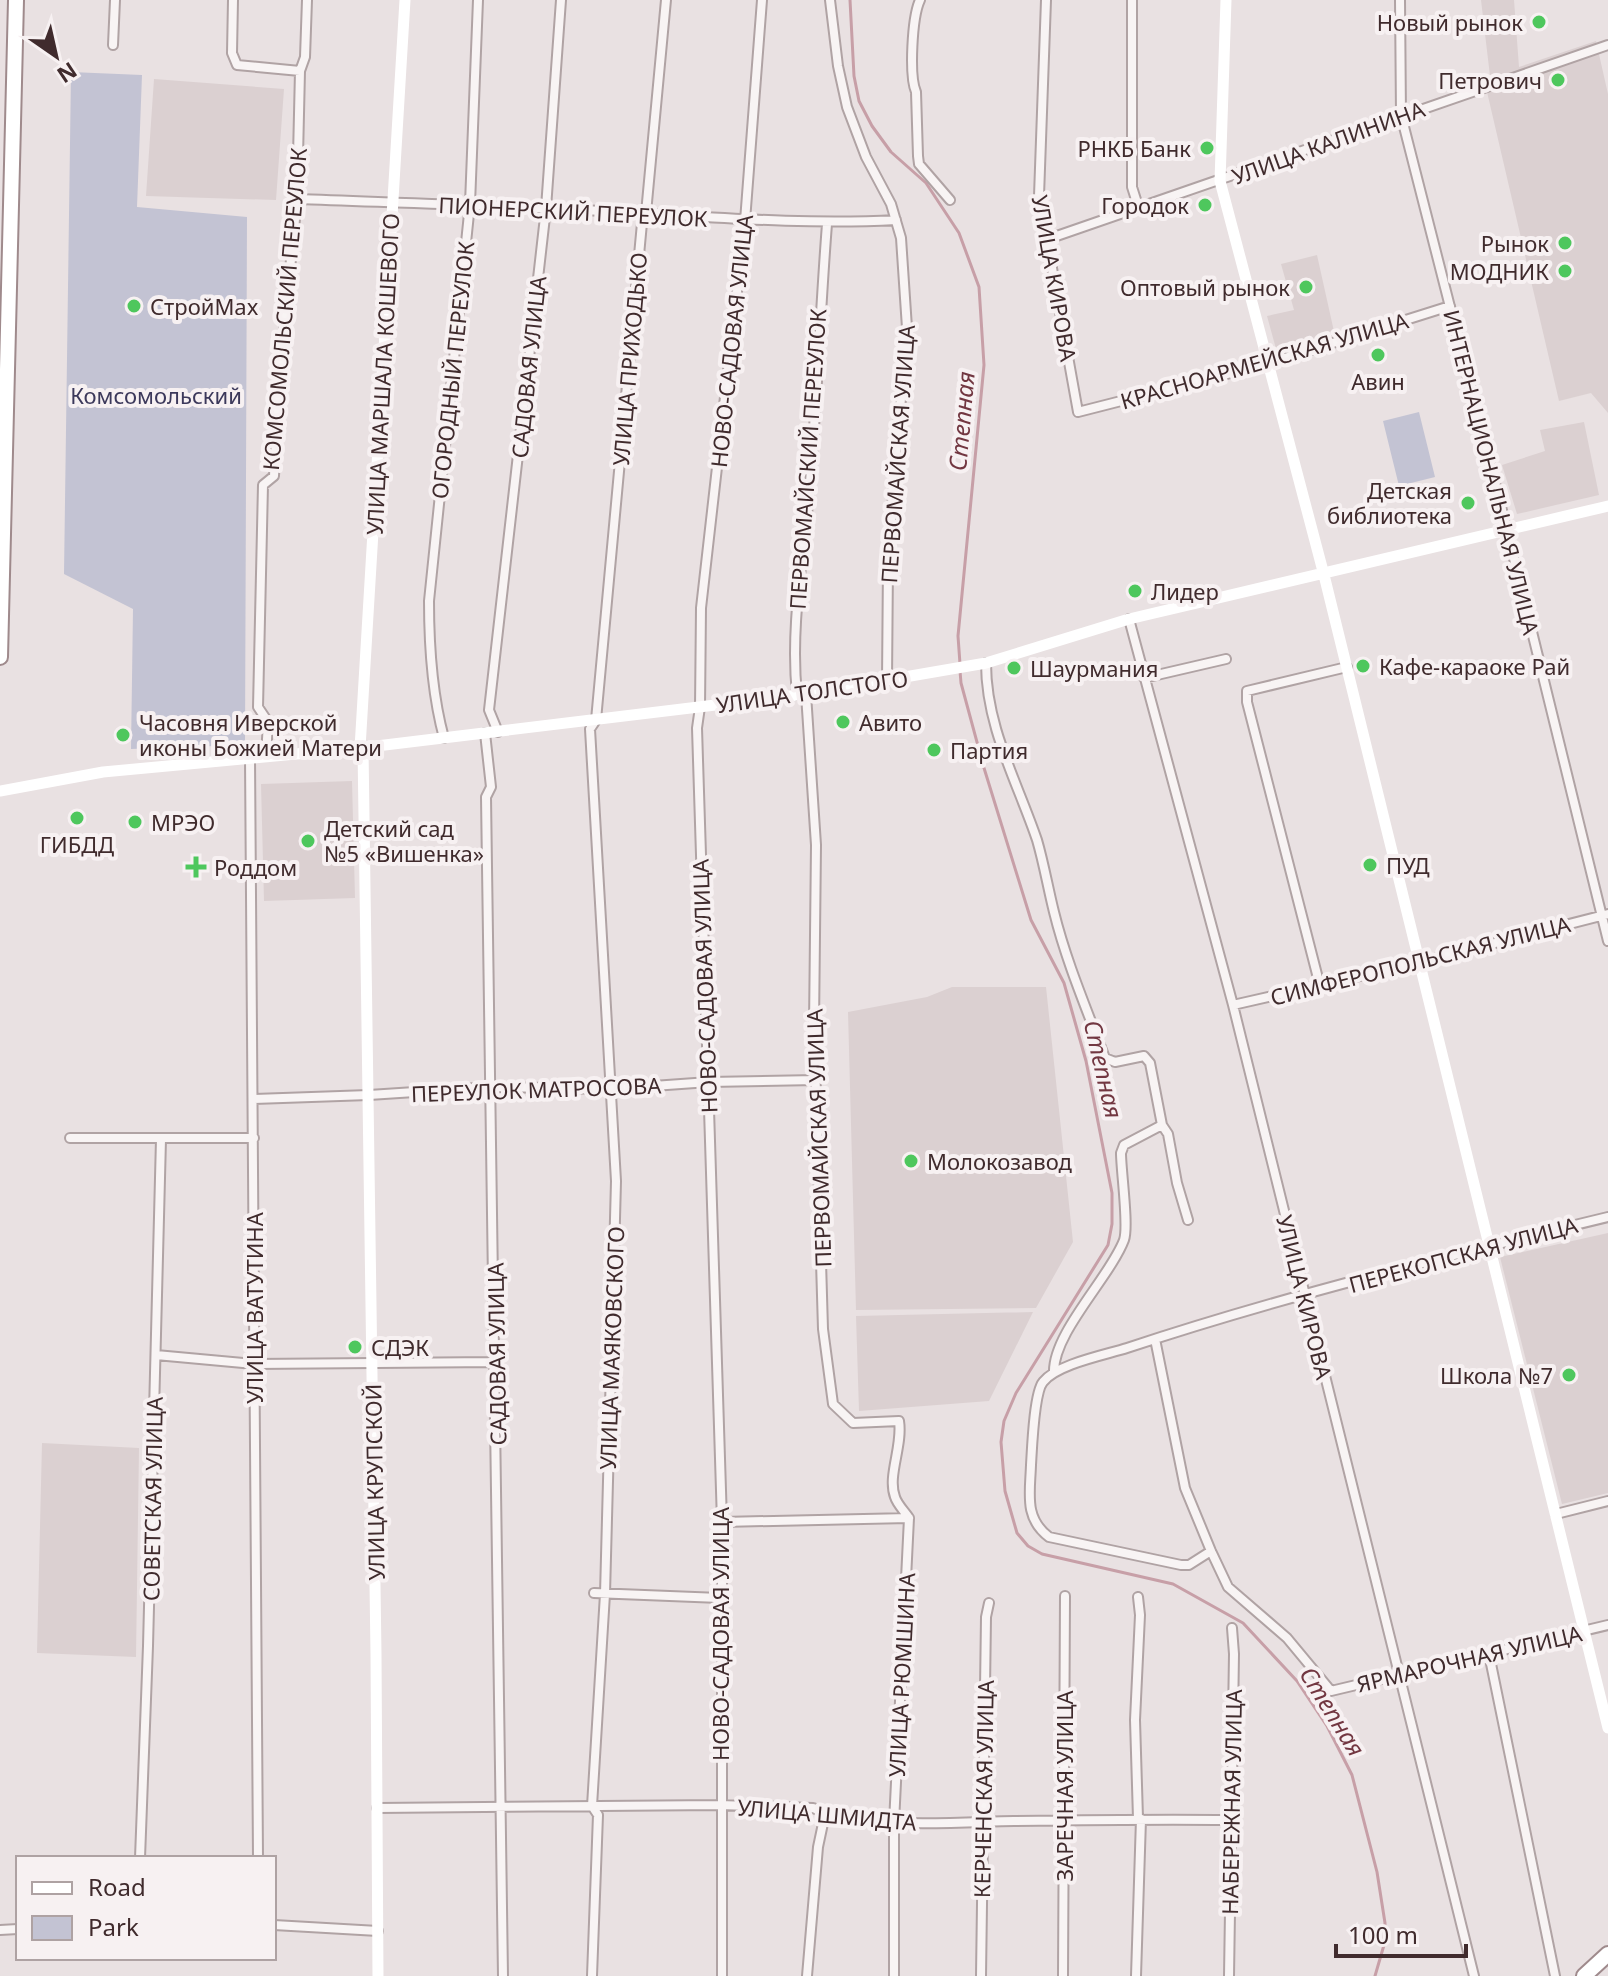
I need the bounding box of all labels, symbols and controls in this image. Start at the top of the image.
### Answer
place label: Новый рынок [1377,7,1523,37]
marker: Новый рынок [1530,13,1548,31]
north arrow [16,16,96,96]
text: N [52,56,84,91]
place label: Петрович [1438,65,1542,95]
marker: Петрович [1549,71,1567,89]
street label: УЛИЦА КАЛИНИНА [1228,93,1429,191]
place label: РНКБ Банк [1077,133,1191,163]
marker: РНКБ Банк [1198,139,1216,157]
street label: КОМСОМОЛЬСКИЙ ПЕРЕУЛОК [255,146,313,472]
street label: ПИОНЕРСКИЙ ПЕРЕУЛОК [438,189,709,233]
place label: Городок [1101,190,1189,220]
street label: УЛИЦА КИРОВА [1026,192,1085,364]
marker: Городок [1196,196,1214,214]
street label: УЛИЦА МАРШАЛА КОШЕВОГО [359,212,405,536]
street label: НОВО-САДОВАЯ УЛИЦА [703,212,759,469]
place label: Рынок [1481,228,1549,258]
marker: Рынок [1556,234,1574,252]
street label: ОГОРОДНЫЙ ПЕРЕУЛОК [424,239,480,500]
street label: УЛИЦА ПРИХОДЬКО [605,251,653,467]
place label: МОДНИК [1450,256,1549,286]
marker: МОДНИК [1556,262,1574,280]
place label: Оптовый рынок [1120,272,1290,302]
street label: САДОВАЯ УЛИЦА [504,274,553,460]
marker: Оптовый рынок [1297,278,1315,296]
place label: СтройMax [150,291,259,321]
marker: СтройMax [125,297,143,315]
street label: КРАСНОАРМЕЙСКАЯ УЛИЦА [1117,304,1412,415]
street label: ИНТЕРНАЦИОНАЛЬНАЯ УЛИЦА [1437,306,1547,639]
street label: ПЕРВОМАЙСКИЙ ПЕРЕУЛОК [782,307,832,610]
street label: ПЕРВОМАЙСКАЯ УЛИЦА [873,323,921,584]
marker: Авин [1369,346,1387,364]
place label: Авин [1351,366,1405,396]
water label: Степная [940,370,982,472]
park label: Комсомольский [70,380,242,410]
place label: Детская библиотека [1327,475,1452,530]
marker: Детская библиотека [1459,494,1477,512]
place label: Лидер [1151,576,1219,606]
marker: Лидер [1126,582,1144,600]
place label: Кафе-караоке Рай [1379,651,1570,681]
place label: Шаурмания [1030,653,1158,683]
marker: Кафе-караоке Рай [1354,657,1372,675]
marker: Шаурмания [1005,659,1023,677]
street label: УЛИЦА ТОЛСТОГО [714,663,910,719]
place label: Часовня Иверской иконы Божией Матери [139,707,382,762]
place label: Авито [859,707,922,737]
marker: Авито [834,713,852,731]
marker: Часовня Иверской иконы Божией Матери [114,726,132,744]
place label: Партия [950,735,1028,765]
marker: Партия [925,741,943,759]
place label: МРЭО [151,807,215,837]
marker: ГИБДД [68,809,86,827]
marker: МРЭО [126,813,144,831]
place label: Детский сад №5 «Вишенка» [324,813,484,868]
place label: ГИБДД [40,829,114,859]
marker: Детский сад №5 «Вишенка» [299,832,317,850]
place label: ПУД [1386,850,1430,880]
place label: Роддом [214,852,297,882]
marker: Роддом [185,856,207,878]
marker: ПУД [1361,856,1379,874]
street label: НОВО-САДОВАЯ УЛИЦА [685,858,723,1113]
street label: СИМФЕРОПОЛЬСКАЯ УЛИЦА [1267,908,1574,1012]
street label: ПЕРВОМАЙСКАЯ УЛИЦА [798,1007,838,1268]
water label: Степная [1077,1017,1131,1121]
street label: ПЕРЕУЛОК МАТРОСОВА [410,1070,663,1108]
place label: Молокозавод [927,1146,1073,1176]
marker: Молокозавод [902,1152,920,1170]
street label: ПЕРЕКОПСКАЯ УЛИЦА [1345,1209,1582,1299]
street label: УЛИЦА ВАТУТИНА [239,1211,269,1404]
street label: УЛИЦА КИРОВА [1270,1212,1340,1383]
street label: УЛИЦА МАЯКОВСКОГО [592,1226,630,1470]
street label: САДОВАЯ УЛИЦА [479,1261,513,1446]
place label: СДЭК [371,1332,429,1362]
marker: СДЭК [346,1338,364,1356]
place label: Школа №7 [1440,1360,1553,1390]
marker: Школа №7 [1560,1366,1578,1384]
street label: УЛИЦА КРУПСКОЙ [357,1383,391,1581]
street label: СОВЕТСКАЯ УЛИЦА [135,1396,169,1601]
street label: НОВО-САДОВАЯ УЛИЦА [705,1506,735,1761]
street label: УЛИЦА РЮМШИНА [881,1571,921,1778]
street label: ЯРМАРОЧНАЯ УЛИЦА [1353,1617,1585,1699]
water label: Степная [1293,1660,1373,1762]
street label: КЕРЧЕНСКАЯ УЛИЦА [966,1679,1000,1898]
street label: НАБЕРЕЖНАЯ УЛИЦА [1214,1688,1248,1915]
street label: ЗАРЕЧНАЯ УЛИЦА [1049,1689,1079,1882]
street label: УЛИЦА ШМИДТА [736,1791,919,1837]
legend [16,1856,276,1960]
text: Road [88,1870,146,1903]
scale bar [1336,1908,1466,1958]
text: Park [88,1910,139,1943]
text: 100 m [1348,1918,1418,1951]

